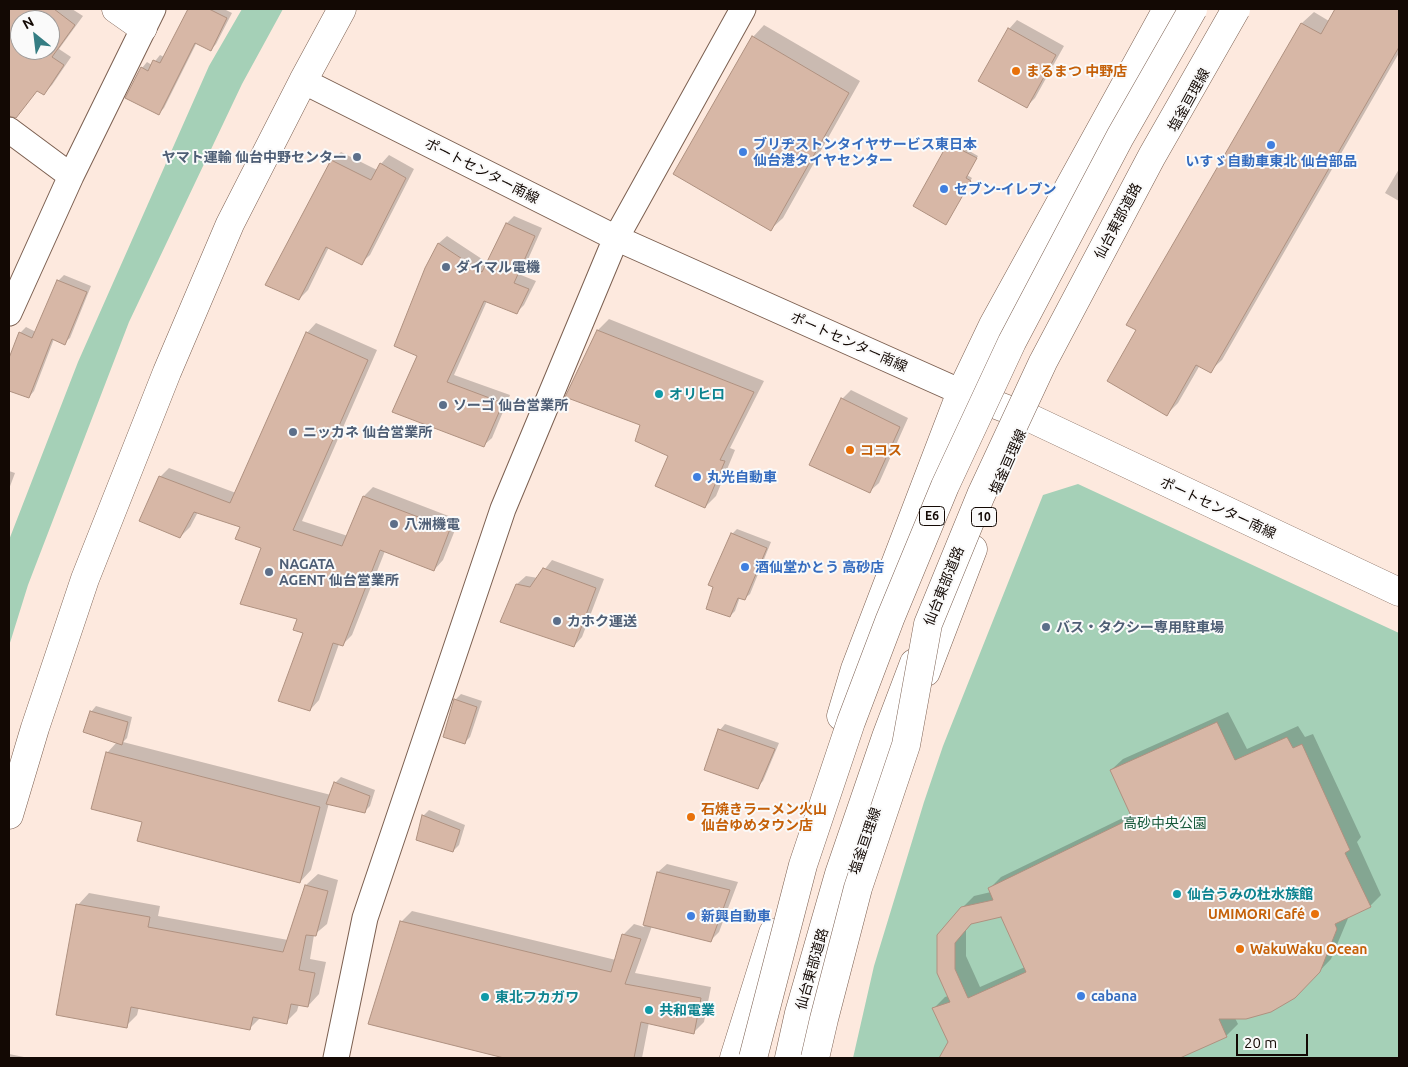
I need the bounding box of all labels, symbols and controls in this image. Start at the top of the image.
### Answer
north arrow [10,10,60,60]
text: N [20,13,37,32]
place label: まるまつ 中野店 [1026,63,1127,79]
marker: まるまつ 中野店 [1010,65,1022,77]
street label: 塩釜亘理線 [1165,65,1213,135]
street label: ポートセンター南線 [422,135,542,207]
place label: ブリヂストンタイヤサービス東日本 仙台港タイヤセンター [753,136,977,168]
marker: いすゞ自動車東北 仙台部品 [1265,139,1277,151]
marker: ブリヂストンタイヤサービス東日本 仙台港タイヤセンター [737,146,749,158]
place label: ヤマト運輸 仙台中野センター [162,149,347,165]
marker: ヤマト運輸 仙台中野センター [351,151,363,163]
place label: いすゞ自動車東北 仙台部品 [1185,153,1357,169]
street label: 仙台東部道路 [1091,180,1145,262]
place label: セブン-イレブン [954,181,1057,197]
marker: セブン-イレブン [938,183,950,195]
place label: ダイマル電機 [456,259,540,275]
marker: ダイマル電機 [440,261,452,273]
street label: ポートセンター南線 [788,309,910,375]
place label: オリヒロ [669,386,725,402]
marker: オリヒロ [653,388,665,400]
place label: ソーゴ 仙台営業所 [453,397,568,413]
marker: ソーゴ 仙台営業所 [437,399,449,411]
place label: ニッカネ 仙台営業所 [303,424,432,440]
marker: ニッカネ 仙台営業所 [287,426,299,438]
street label: 塩釜亘理線 [986,427,1030,497]
place label: ココス [860,442,902,458]
marker: ココス [844,444,856,456]
place label: 丸光自動車 [707,469,777,485]
marker: 丸光自動車 [691,471,703,483]
street label: ポートセンター南線 [1157,474,1279,542]
road number: E6 [920,506,944,526]
road number: 10 [972,508,996,526]
place label: 八洲機電 [404,516,460,532]
marker: 八洲機電 [388,518,400,530]
street label: 仙台東部道路 [920,544,968,628]
place label: NAGATA AGENT 仙台営業所 [279,556,399,588]
place label: 酒仙堂かとう 高砂店 [755,559,884,575]
marker: 酒仙堂かとう 高砂店 [739,561,751,573]
marker: NAGATA AGENT 仙台営業所 [263,566,275,578]
place label: カホク運送 [567,613,637,629]
marker: カホク運送 [551,615,563,627]
place label: バス・タクシー専用駐車場 [1056,619,1224,635]
marker: バス・タクシー専用駐車場 [1040,621,1052,633]
place label: 石焼きラーメン火山 仙台ゆめタウン店 [701,801,827,834]
street label: 塩釜亘理線 [846,805,884,877]
marker: 石焼きラーメン火山 仙台ゆめタウン店 [685,811,697,823]
park label: 高砂中央公園 [1123,815,1207,831]
place label: 仙台うみの杜水族館 [1187,886,1313,902]
marker: 仙台うみの杜水族館 [1171,888,1183,900]
place label: UMIMORI Café [1208,906,1305,922]
place label: 新興自動車 [701,908,771,924]
marker: UMIMORI Café [1309,908,1321,920]
marker: 新興自動車 [685,910,697,922]
street label: 仙台東部道路 [792,926,832,1012]
place label: WakuWaku Ocean [1250,941,1368,957]
marker: WakuWaku Ocean [1234,943,1246,955]
place label: cabana [1091,988,1137,1004]
place label: 東北フカガワ [495,989,579,1005]
marker: cabana [1075,990,1087,1002]
marker: 東北フカガワ [479,991,491,1003]
place label: 共和電業 [659,1002,715,1018]
marker: 共和電業 [643,1004,655,1016]
scale bar [1238,1024,1310,1056]
text: 20 m [1244,1034,1277,1051]

